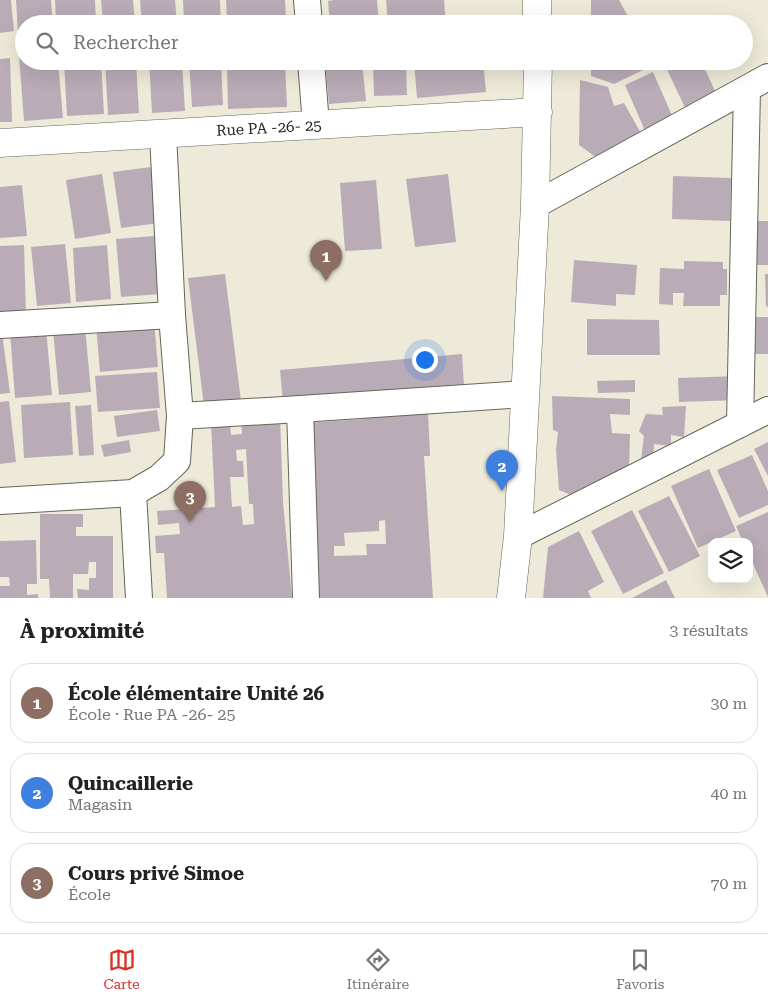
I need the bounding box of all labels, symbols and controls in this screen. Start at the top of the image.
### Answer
search box [15,15,753,70]
icon: search [33,29,61,57]
text: Rechercher [73,31,179,54]
street label: Rue PA -26- 25 [216,116,322,140]
pin: 1 [310,240,342,281]
your location [412,347,438,373]
pin: 2 [486,450,518,491]
pin: 3 [174,481,206,522]
map controls [708,538,753,583]
button: layers [708,538,753,583]
text: À proximité [20,619,144,643]
text: 3 résultats [669,621,748,640]
text: École élémentaire Unité 26 [68,682,324,705]
text: 1 [33,694,41,713]
text: 30 m [710,694,747,713]
text: École · Rue PA -26- 25 [68,705,235,724]
text: Quincaillerie [68,772,193,795]
text: 2 [33,784,41,803]
text: 40 m [710,784,747,803]
text: Magasin [68,795,132,814]
text: Cours privé Simoe [68,862,244,885]
text: 3 [33,874,41,893]
text: 70 m [710,874,747,893]
text: École [68,885,111,904]
tab: Carte [103,946,140,992]
tab: Itinéraire [347,946,409,992]
tab: Favoris [616,946,665,992]

